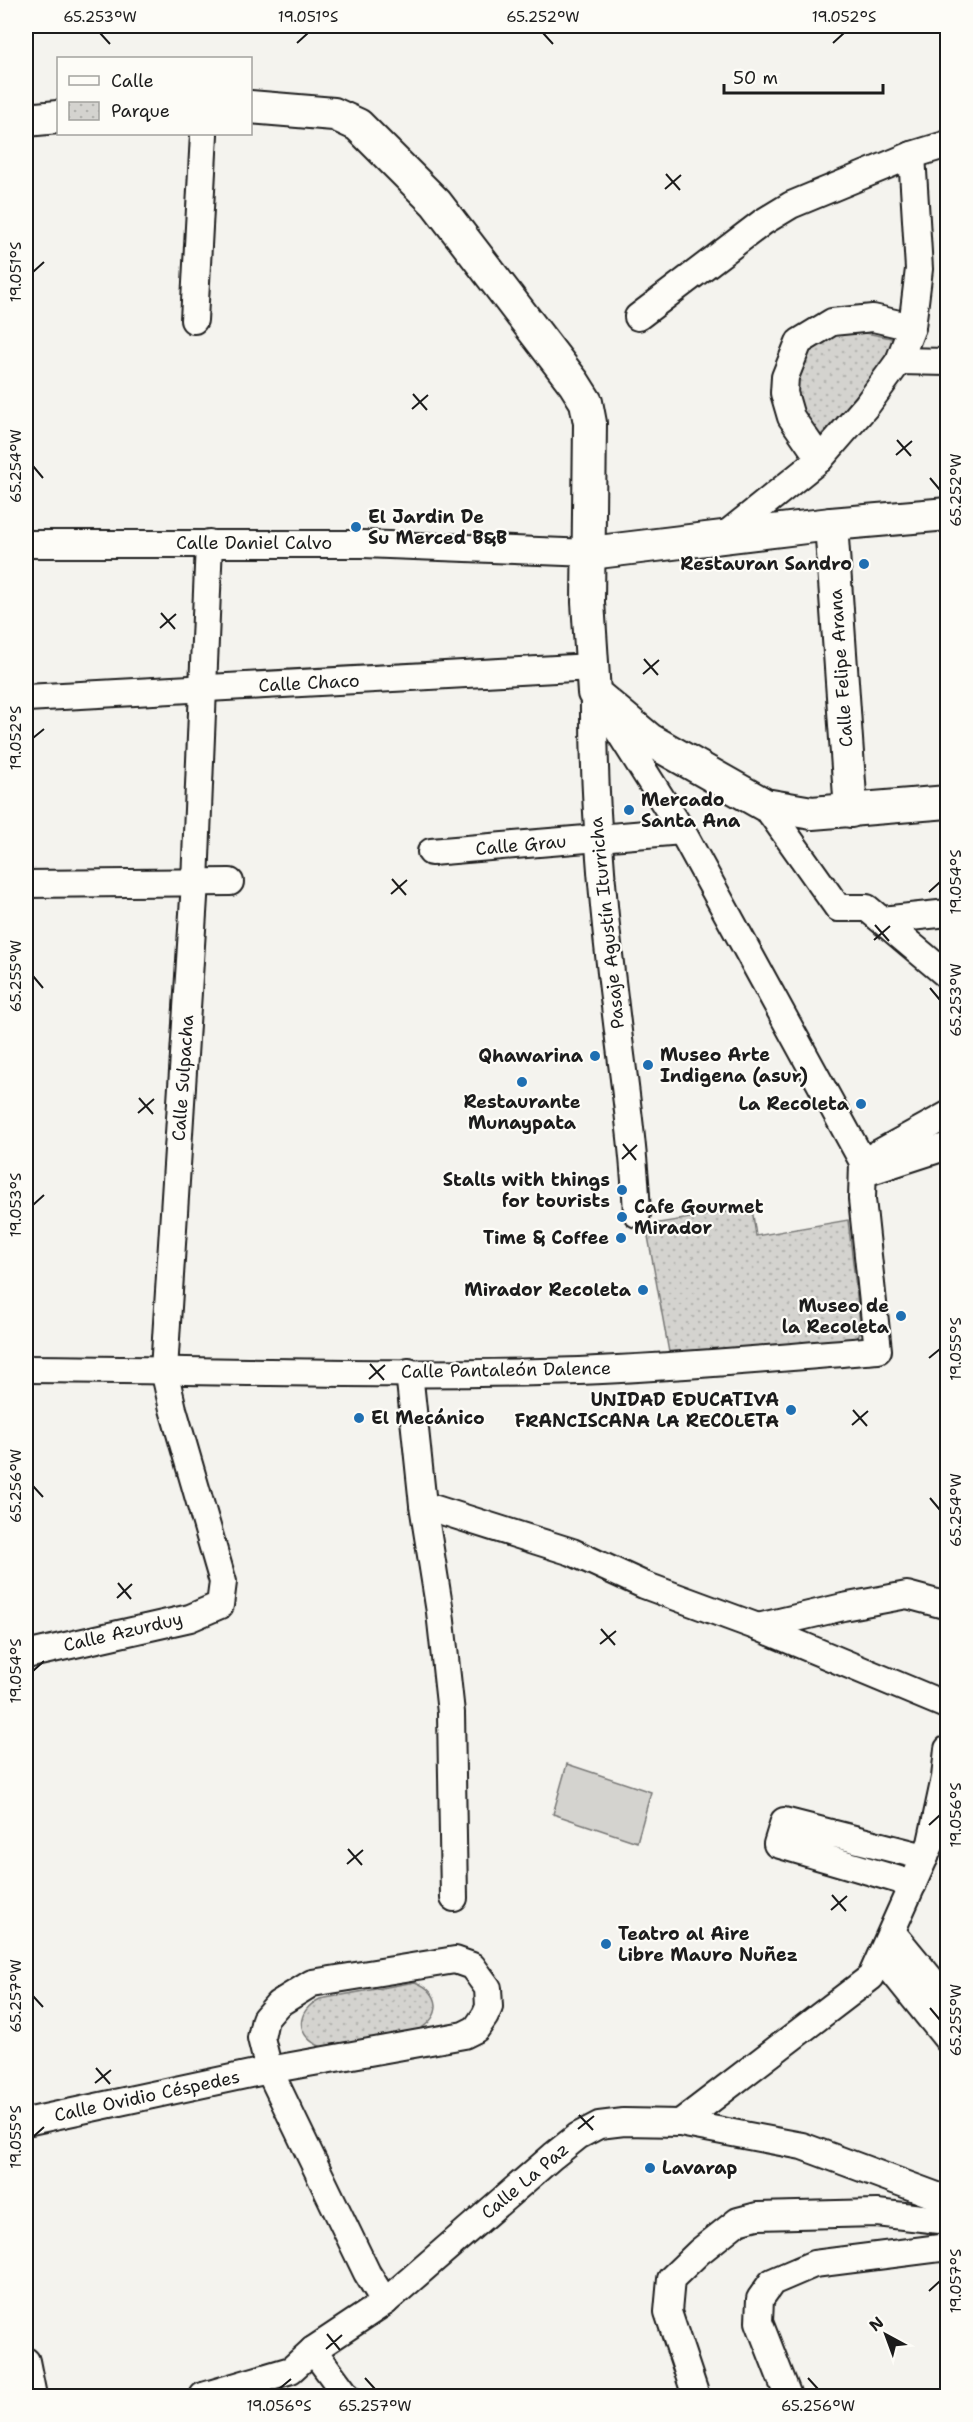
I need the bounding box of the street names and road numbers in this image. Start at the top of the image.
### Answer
street label: Calle Daniel Calvo [176,531,332,555]
street label: Calle Felipe Arana [824,588,858,748]
street label: Calle Chaco [258,668,360,698]
street label: Pasaje Agustín Iturricha [584,816,630,1030]
street label: Calle Grau [475,829,567,861]
street label: Calle Sulpacha [167,1014,199,1142]
street label: Calle Pantaleón Dalence [401,1356,611,1384]
street label: Calle Azurduy [61,1607,185,1657]
street label: Calle Ovidio Céspedes [52,2065,242,2127]
street label: Calle La Paz [476,2137,574,2225]

